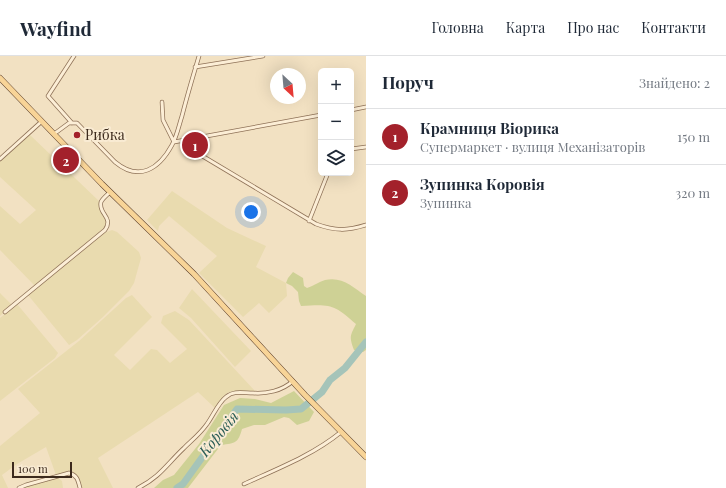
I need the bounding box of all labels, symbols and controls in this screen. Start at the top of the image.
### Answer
text: Wayfind [20,15,92,41]
text: Головна [432,18,484,37]
text: Карта [506,18,545,37]
text: Про нас [567,18,619,37]
text: Контакти [641,18,706,37]
north arrow [270,68,306,104]
map controls [318,68,354,176]
button: + [318,68,354,104]
text: Поруч [382,71,434,93]
text: Знайдено: 2 [639,74,710,91]
button: − [318,104,354,140]
text: Крамниця Віорика [420,118,559,138]
place label: Рибка [85,125,125,144]
text: 1 [393,128,397,145]
text: 150 m [677,128,710,145]
marker: Рибка [72,130,82,140]
pin: 1 [182,130,208,160]
text: Супермаркет · вулиця Механізаторів [420,138,645,155]
button: layers [318,140,354,176]
pin: 2 [53,145,79,175]
text: Зупинка Коровія [420,174,545,194]
text: 2 [392,184,398,201]
text: 320 m [675,184,710,201]
text: Зупинка [420,194,471,211]
your location [241,202,261,222]
water label: Коровія [193,407,243,461]
scale bar [12,460,72,479]
text: 100 m [18,461,48,476]

